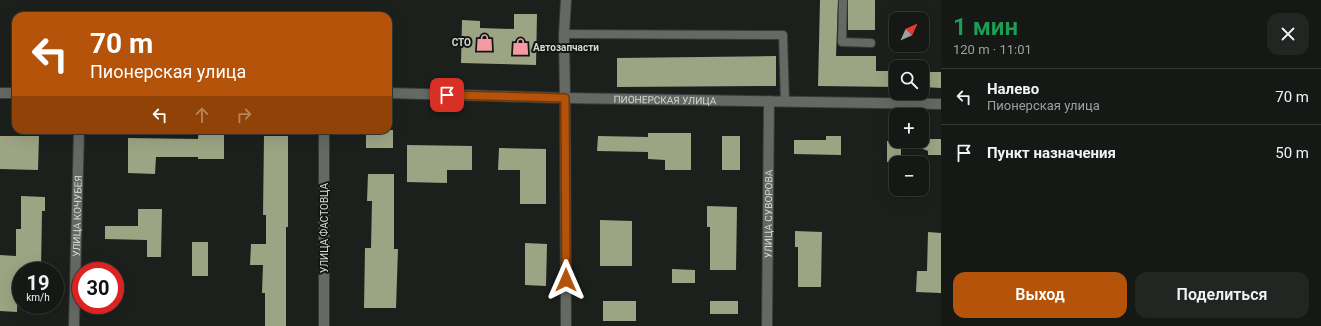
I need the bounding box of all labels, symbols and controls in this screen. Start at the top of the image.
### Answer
north arrow [889,12,929,52]
map controls [889,12,929,196]
text: 1 мин [953,13,1018,41]
button: close [1267,13,1309,55]
text: 70 m [90,27,153,60]
icon: left [24,28,76,80]
shop icon: СТО [474,32,494,52]
place label: СТО [452,37,471,48]
shop icon: Автозапчасти [510,37,530,57]
place label: Автозапчасти [533,42,599,53]
text: 120 m · 11:01 [953,42,1032,57]
button: search [889,60,929,100]
text: Пионерская улица [90,61,246,82]
pin [430,78,464,112]
text: Налево [987,80,1039,98]
icon: arrive [436,84,458,106]
icon: left [953,86,975,108]
text: 70 m [1275,88,1309,106]
street label: ПИОНЕРСКАЯ УЛИЦА [613,93,717,106]
text: Пионерская улица [987,98,1100,113]
icon: left [149,104,171,126]
icon: ahead [191,104,213,126]
icon: right [233,104,255,126]
button: + [889,108,929,148]
icon: arrive [953,142,975,164]
text: Пункт назначения [987,144,1116,162]
text: 50 m [1275,144,1309,162]
button: − [889,156,929,196]
street label: УЛИЦА СУВОРОВА [762,169,774,258]
street label: УЛИЦА КОЧУБЕЯ [70,175,83,257]
street label: УЛИЦА ФАСТОВЦА [318,182,330,273]
position arrow [545,259,587,301]
speed limit sign: 30 [72,262,124,314]
text: 19 [27,271,49,295]
button: Выход [953,272,1127,318]
button: Поделиться [1135,272,1309,318]
text: km/h [26,292,50,303]

